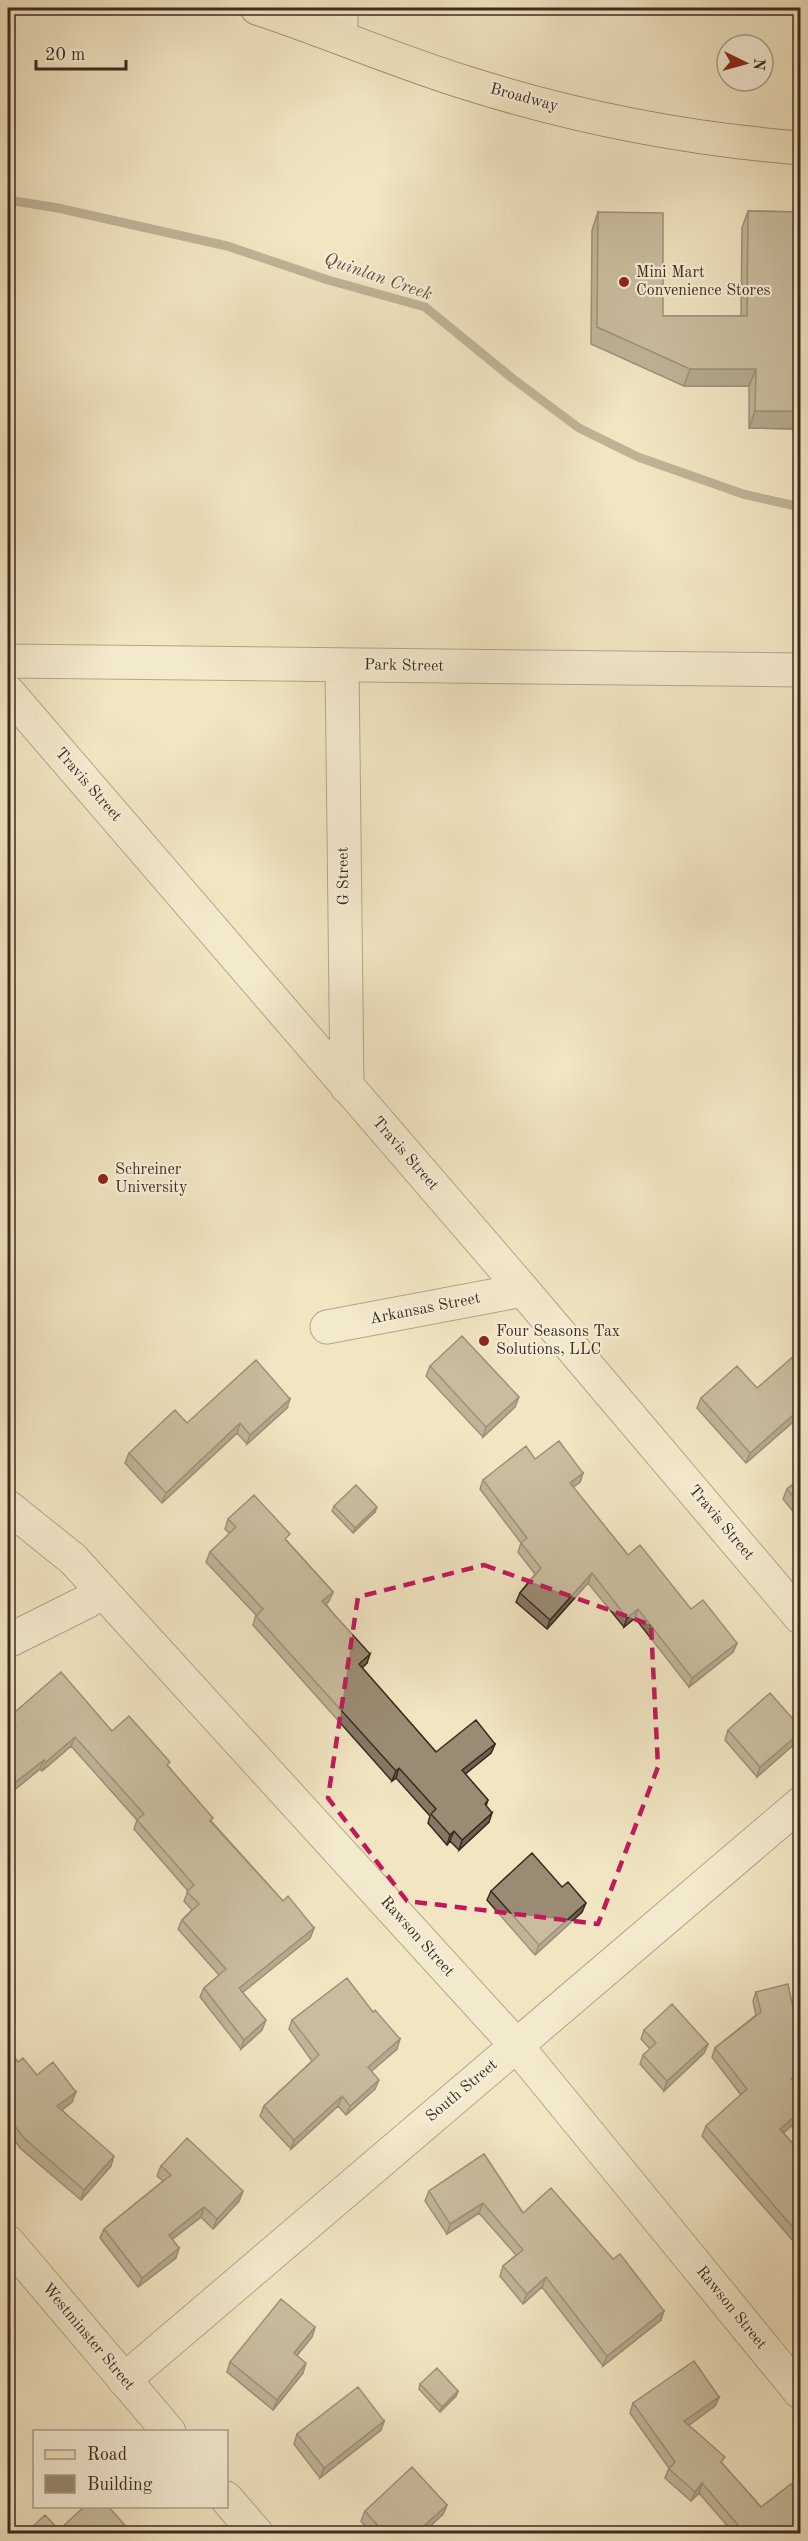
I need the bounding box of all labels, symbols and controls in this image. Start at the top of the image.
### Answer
scale bar [36,33,126,71]
north arrow [715,33,775,93]
text: 20 m [45,46,85,64]
text: N [749,57,766,72]
street label: Broadway [488,81,560,115]
water label: Quinlan Creek [322,250,435,304]
place label: Mini Mart Convenience Stores [636,265,771,299]
marker: Mini Mart Convenience Stores [617,275,631,289]
street label: Park Street [364,657,444,675]
street label: Travis Street [52,745,124,825]
street label: G Street [335,846,353,905]
street label: Travis Street [369,1114,441,1194]
place label: Schreiner University [115,1162,188,1196]
marker: Schreiner University [96,1172,110,1186]
street label: Arkansas Street [368,1290,482,1328]
place label: Four Seasons Tax Solutions, LLC [496,1324,620,1358]
marker: Four Seasons Tax Solutions, LLC [477,1334,491,1348]
street label: Travis Street [685,1483,757,1564]
street label: Rawson Street [377,1894,457,1980]
street label: South Street [423,2056,501,2125]
street label: Rawson Street [693,2263,769,2353]
street label: Westminster Street [39,2280,138,2394]
legend [33,2430,228,2508]
text: Road [87,2446,127,2464]
text: Building [87,2476,153,2494]

